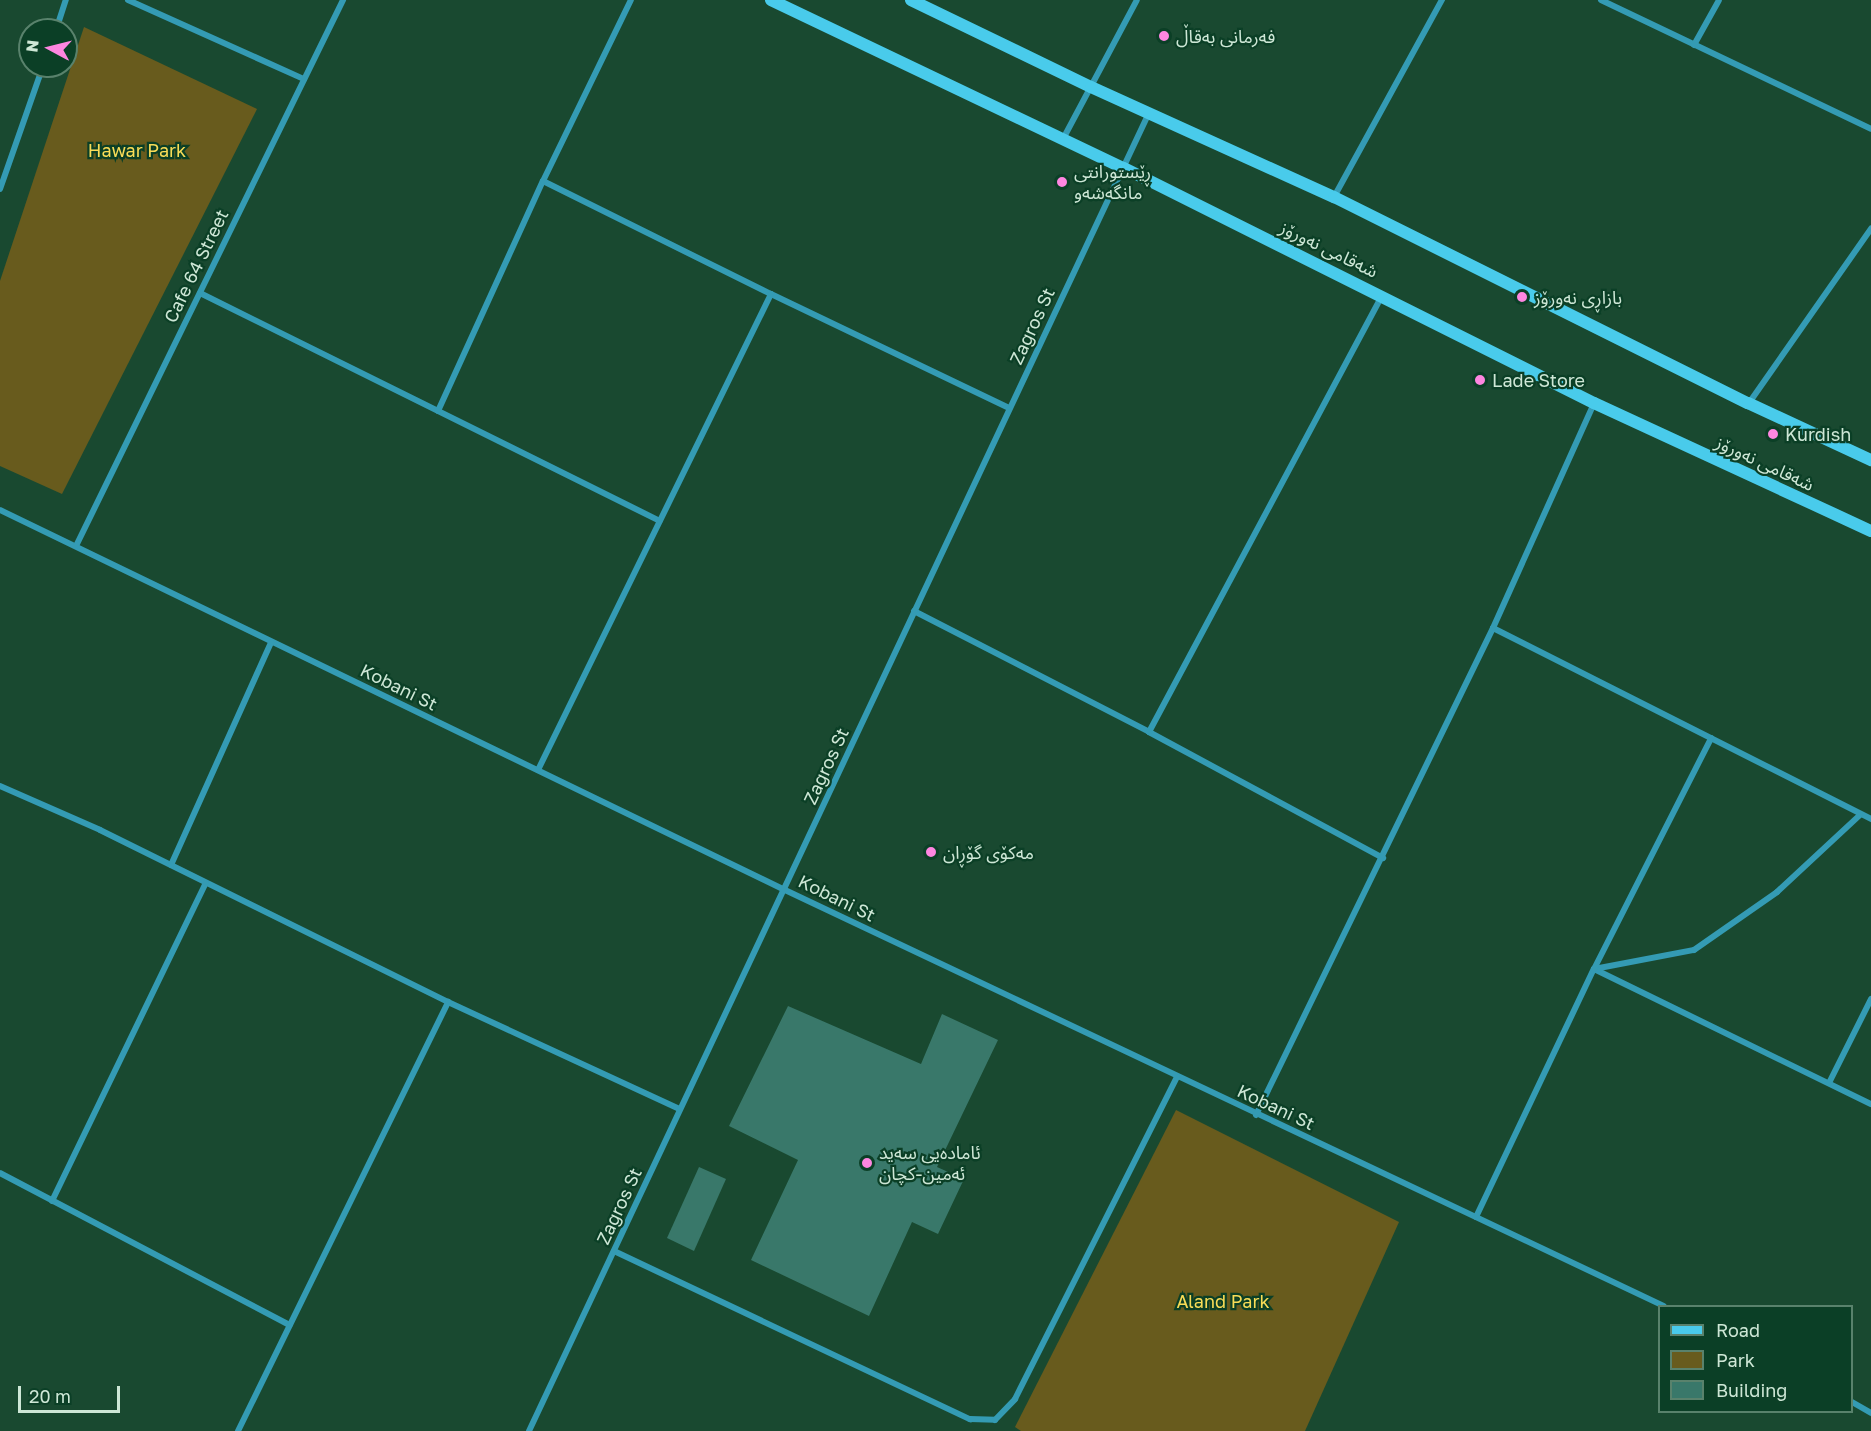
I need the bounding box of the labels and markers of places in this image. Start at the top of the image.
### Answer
place label: فەرمانی بەقاڵ [1176,25,1275,47]
marker: فەرمانی بەقاڵ [1157,29,1171,43]
place label: ڕێستورانتی مانگەشەو [1074,161,1151,204]
marker: ڕێستورانتی مانگەشەو [1055,175,1069,189]
place label: بازاڕی نەورۆز [1534,286,1622,308]
marker: بازاڕی نەورۆز [1515,290,1529,304]
place label: Lade Store [1492,369,1585,391]
marker: Lade Store [1473,373,1487,387]
place label: Kurdish [1785,423,1851,445]
marker: Kurdish [1766,427,1780,441]
place label: مەکۆی گۆڕان [943,841,1034,863]
marker: مەکۆی گۆڕان [924,845,938,859]
place label: ئامادەیی سەید ئەمین-کچان [879,1142,981,1184]
marker: ئامادەیی سەید ئەمین-کچان [860,1156,874,1170]

